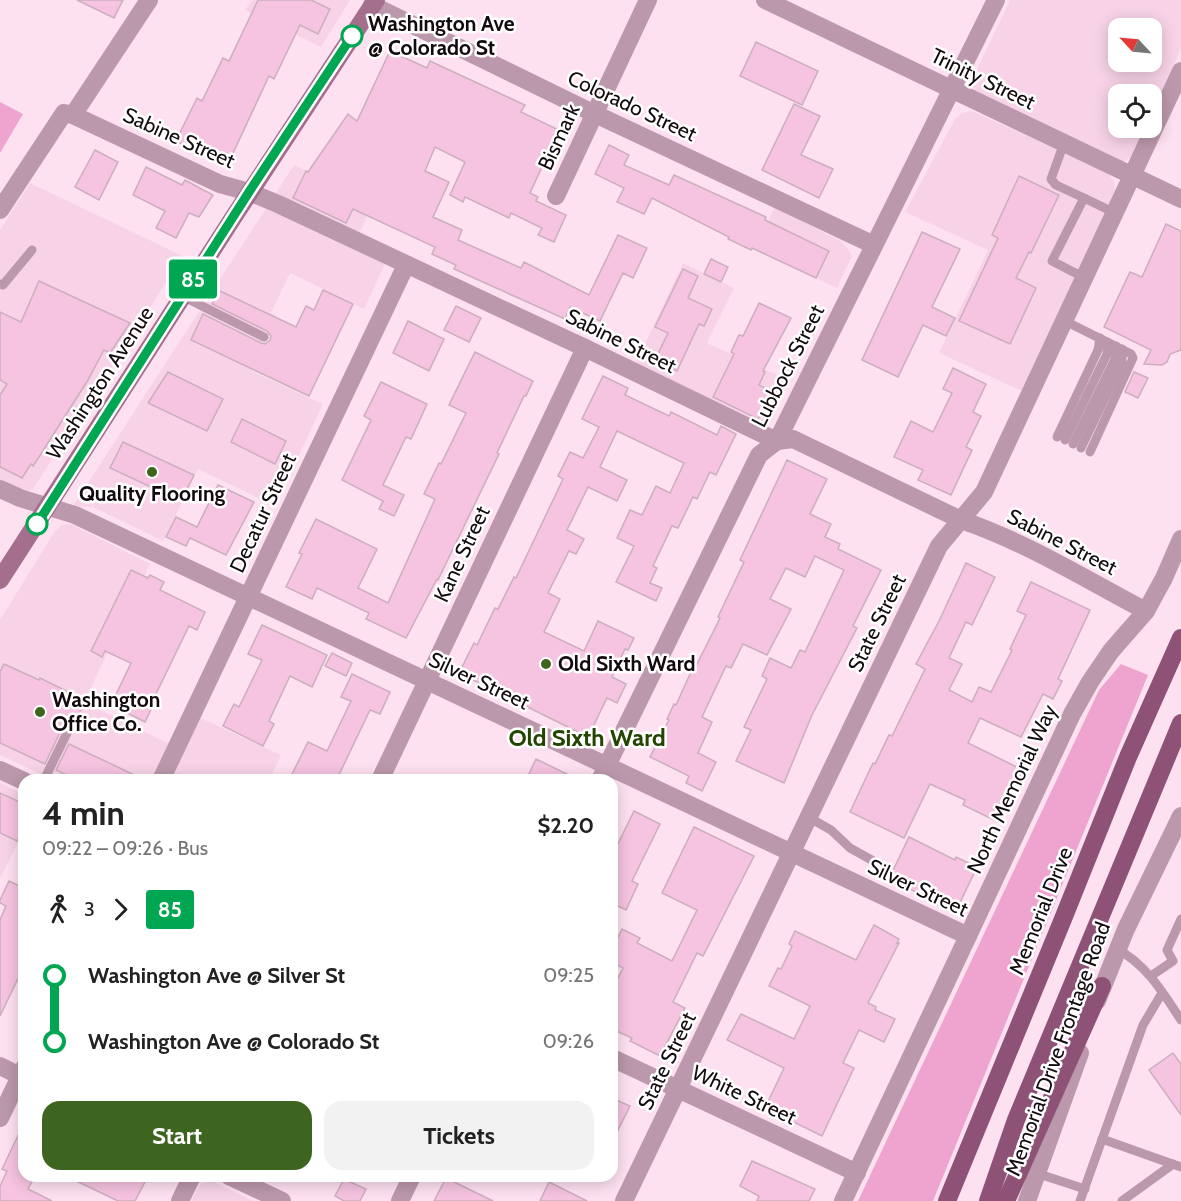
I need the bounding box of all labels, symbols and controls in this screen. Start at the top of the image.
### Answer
place label: Washington Ave @ Colorado St [368,11,515,60]
north arrow [1108,18,1162,72]
map controls [1108,18,1162,138]
marker: Washington Ave @ Colorado St [341,25,363,47]
street label: Trinity Street [927,43,1039,115]
street label: Colorado Street [564,65,701,146]
button: locate [1108,84,1162,138]
street label: Bismark [532,99,585,174]
street label: Sabine Street [119,102,239,173]
line badge: 85 [166,260,220,298]
text: 85 [181,267,205,292]
street label: Lubbock Street [746,300,829,431]
street label: Washington Avenue [41,301,159,464]
street label: Sabine Street [562,303,680,378]
street label: Decatur Street [224,449,301,576]
marker: Quality Flooring [145,465,159,479]
place label: Quality Flooring [79,481,226,506]
street label: Kane Street [428,502,495,606]
street label: Sabine Street [1003,503,1121,580]
unlabelled marker [26,513,48,535]
street label: State Street [842,570,911,676]
street label: Silver Street [425,646,533,715]
place label: Old Sixth Ward [558,651,696,676]
marker: Old Sixth Ward [539,657,553,671]
place label: Washington Office Co. [52,687,160,736]
street label: North Memorial Way [961,700,1062,877]
marker: Washington Office Co. [33,705,47,719]
district label: Old Sixth Ward [508,723,666,752]
text: 4 min [42,793,125,833]
text: $2.20 [538,812,594,839]
text: 09:22 – 09:26 · Bus [42,836,208,860]
street label: Memorial Drive [1004,843,1078,978]
street label: Silver Street [864,853,972,922]
icon: walk [42,893,75,926]
icon: forward [104,893,137,926]
text: 3 [84,897,95,921]
text: 85 [158,897,182,922]
street label: Memorial Drive Frontage Road [1000,918,1115,1179]
text: Washington Ave @ Silver St [88,962,345,989]
text: 09:25 [543,963,594,987]
street label: State Street [632,1008,701,1114]
text: Washington Ave @ Colorado St [88,1028,379,1055]
text: 09:26 [543,1029,594,1053]
street label: White Street [688,1060,800,1130]
button: Start [42,1101,312,1170]
button: Tickets [324,1101,594,1170]

